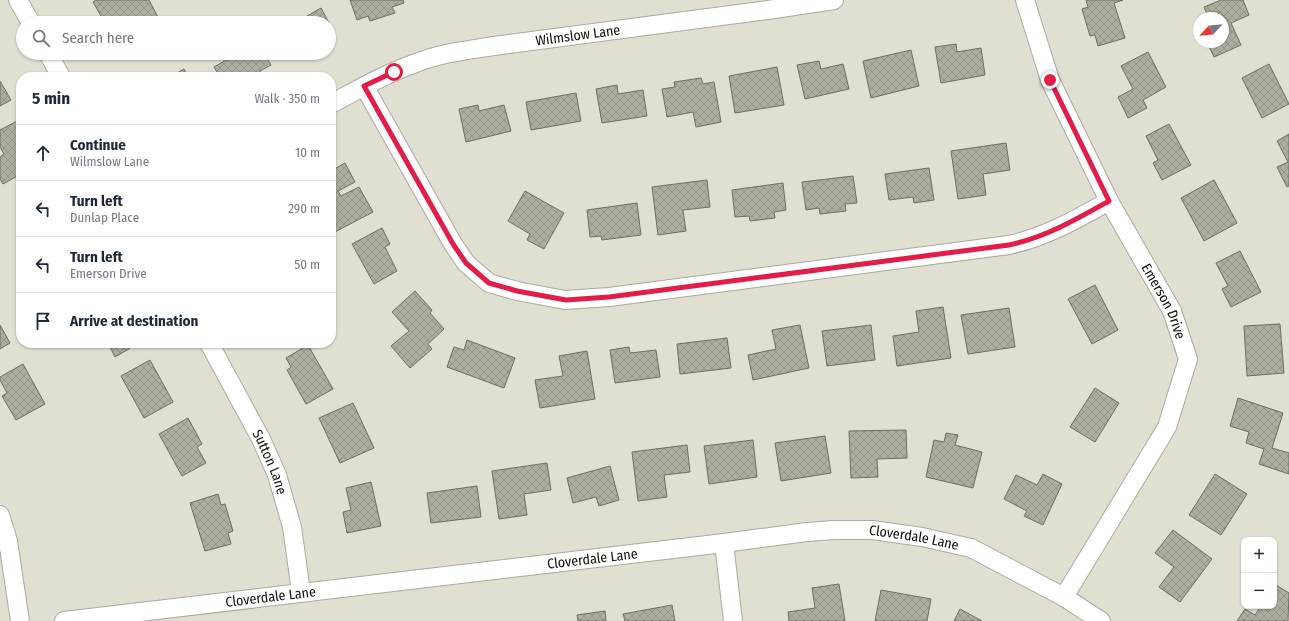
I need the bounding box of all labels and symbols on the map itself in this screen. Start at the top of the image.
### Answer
north arrow [1193,12,1229,48]
street label: Wilmslow Lane [534,21,621,49]
route start [385,63,403,81]
route end [1041,71,1059,89]
street label: Emerson Drive [1138,260,1189,341]
street label: Sutton Lane [249,427,291,496]
street label: Cloverdale Lane [868,521,961,554]
street label: Cloverdale Lane [546,545,639,572]
street label: Cloverdale Lane [224,583,317,610]

